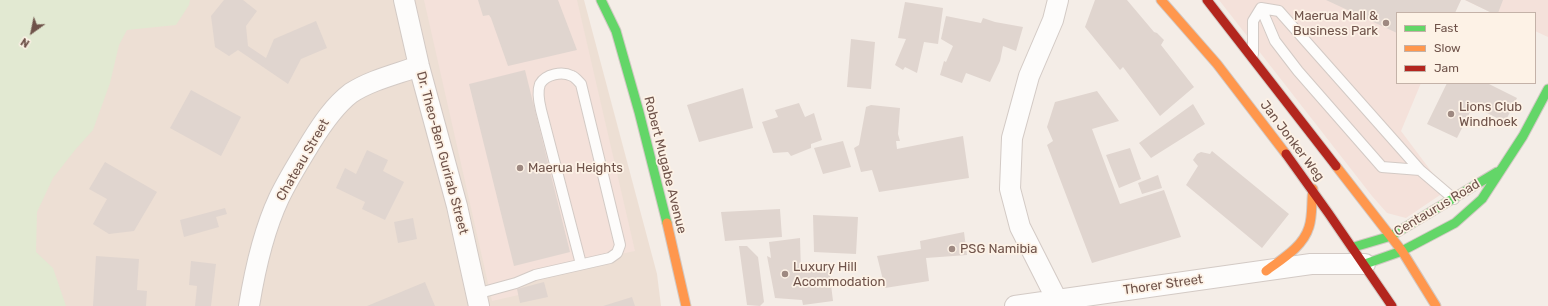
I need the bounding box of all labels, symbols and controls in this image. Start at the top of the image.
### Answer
place label: Maerua Mall & Business Park [1293,8,1378,39]
north arrow [12,12,52,52]
legend [1396,12,1536,84]
marker: Maerua Mall & Business Park [1381,18,1391,28]
text: Fast [1434,21,1458,35]
text: N [18,35,32,50]
text: Slow [1434,41,1461,55]
text: Jam [1434,61,1459,75]
street label: Dr. Theo-Ben Gurirab Street [413,70,471,236]
street label: Robert Mugabe Avenue [640,95,690,235]
street label: Jan Jonker Weg [1257,98,1327,184]
place label: Lions Club Windhoek [1459,99,1522,130]
marker: Lions Club Windhoek [1446,109,1456,119]
street label: Chateau Street [273,116,333,204]
place label: Maerua Heights [528,160,623,176]
marker: Maerua Heights [515,163,525,173]
street label: Centaurus Road [1391,176,1483,240]
place label: PSG Namibia [960,241,1037,257]
marker: PSG Namibia [947,244,957,254]
place label: Luxury Hill Acommodation [793,259,885,290]
marker: Luxury Hill Acommodation [780,269,790,279]
street label: Thorer Street [1122,272,1204,298]

